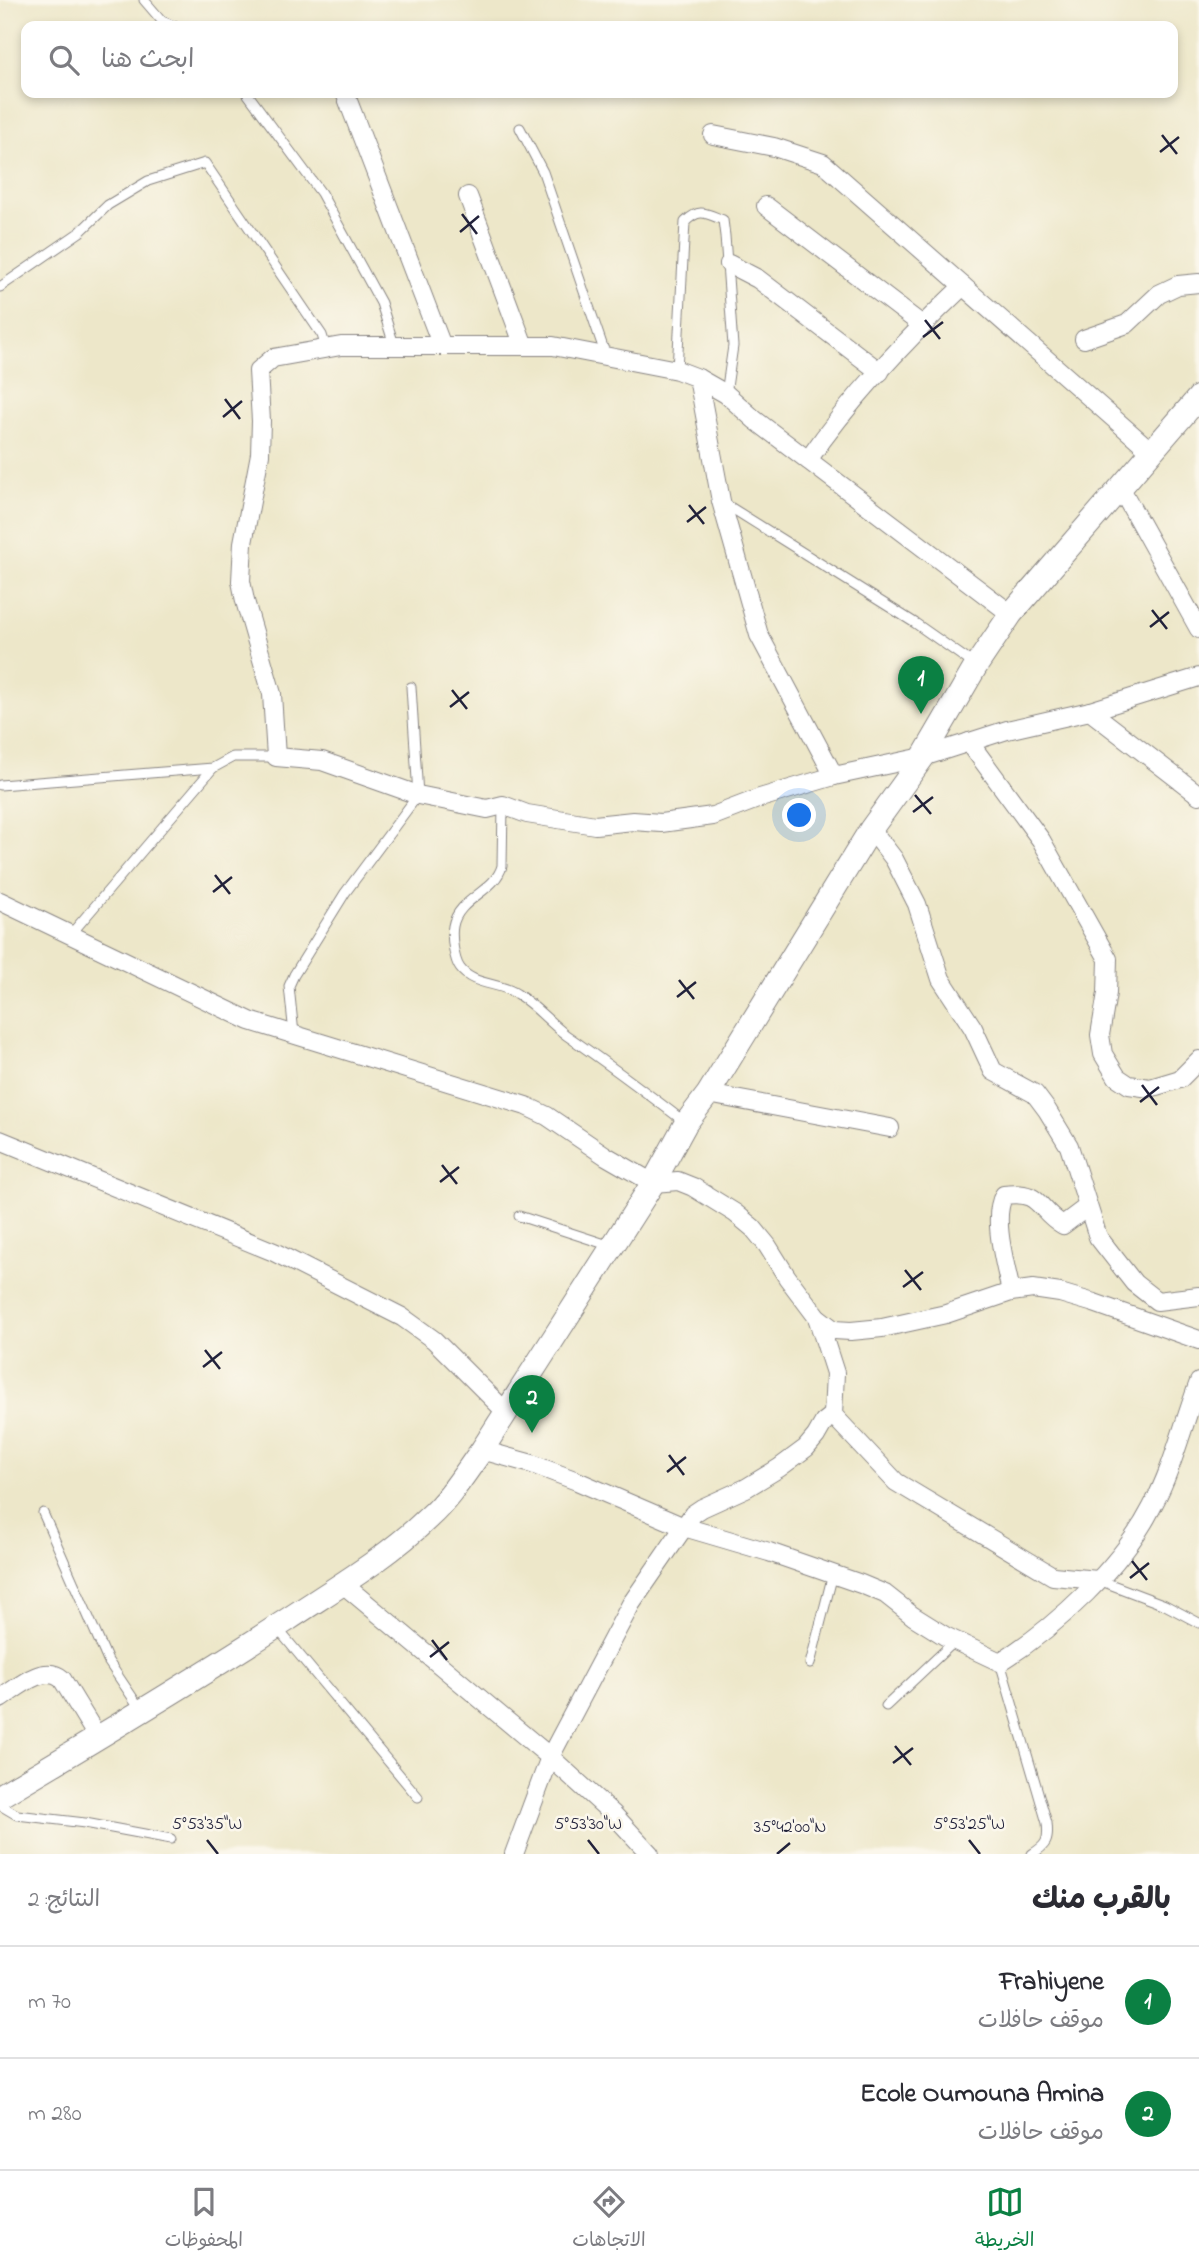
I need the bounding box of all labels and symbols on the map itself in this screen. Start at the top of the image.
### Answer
pin: 1 [898,656,944,714]
your location [782,798,816,832]
pin: 2 [509,1375,555,1433]
text: 5°53'35"W [172,1812,242,1838]
text: 5°53'30"W [554,1812,622,1838]
text: 5°53'25"W [933,1812,1005,1838]
text: 35°42'00"N [754,1815,826,1841]

